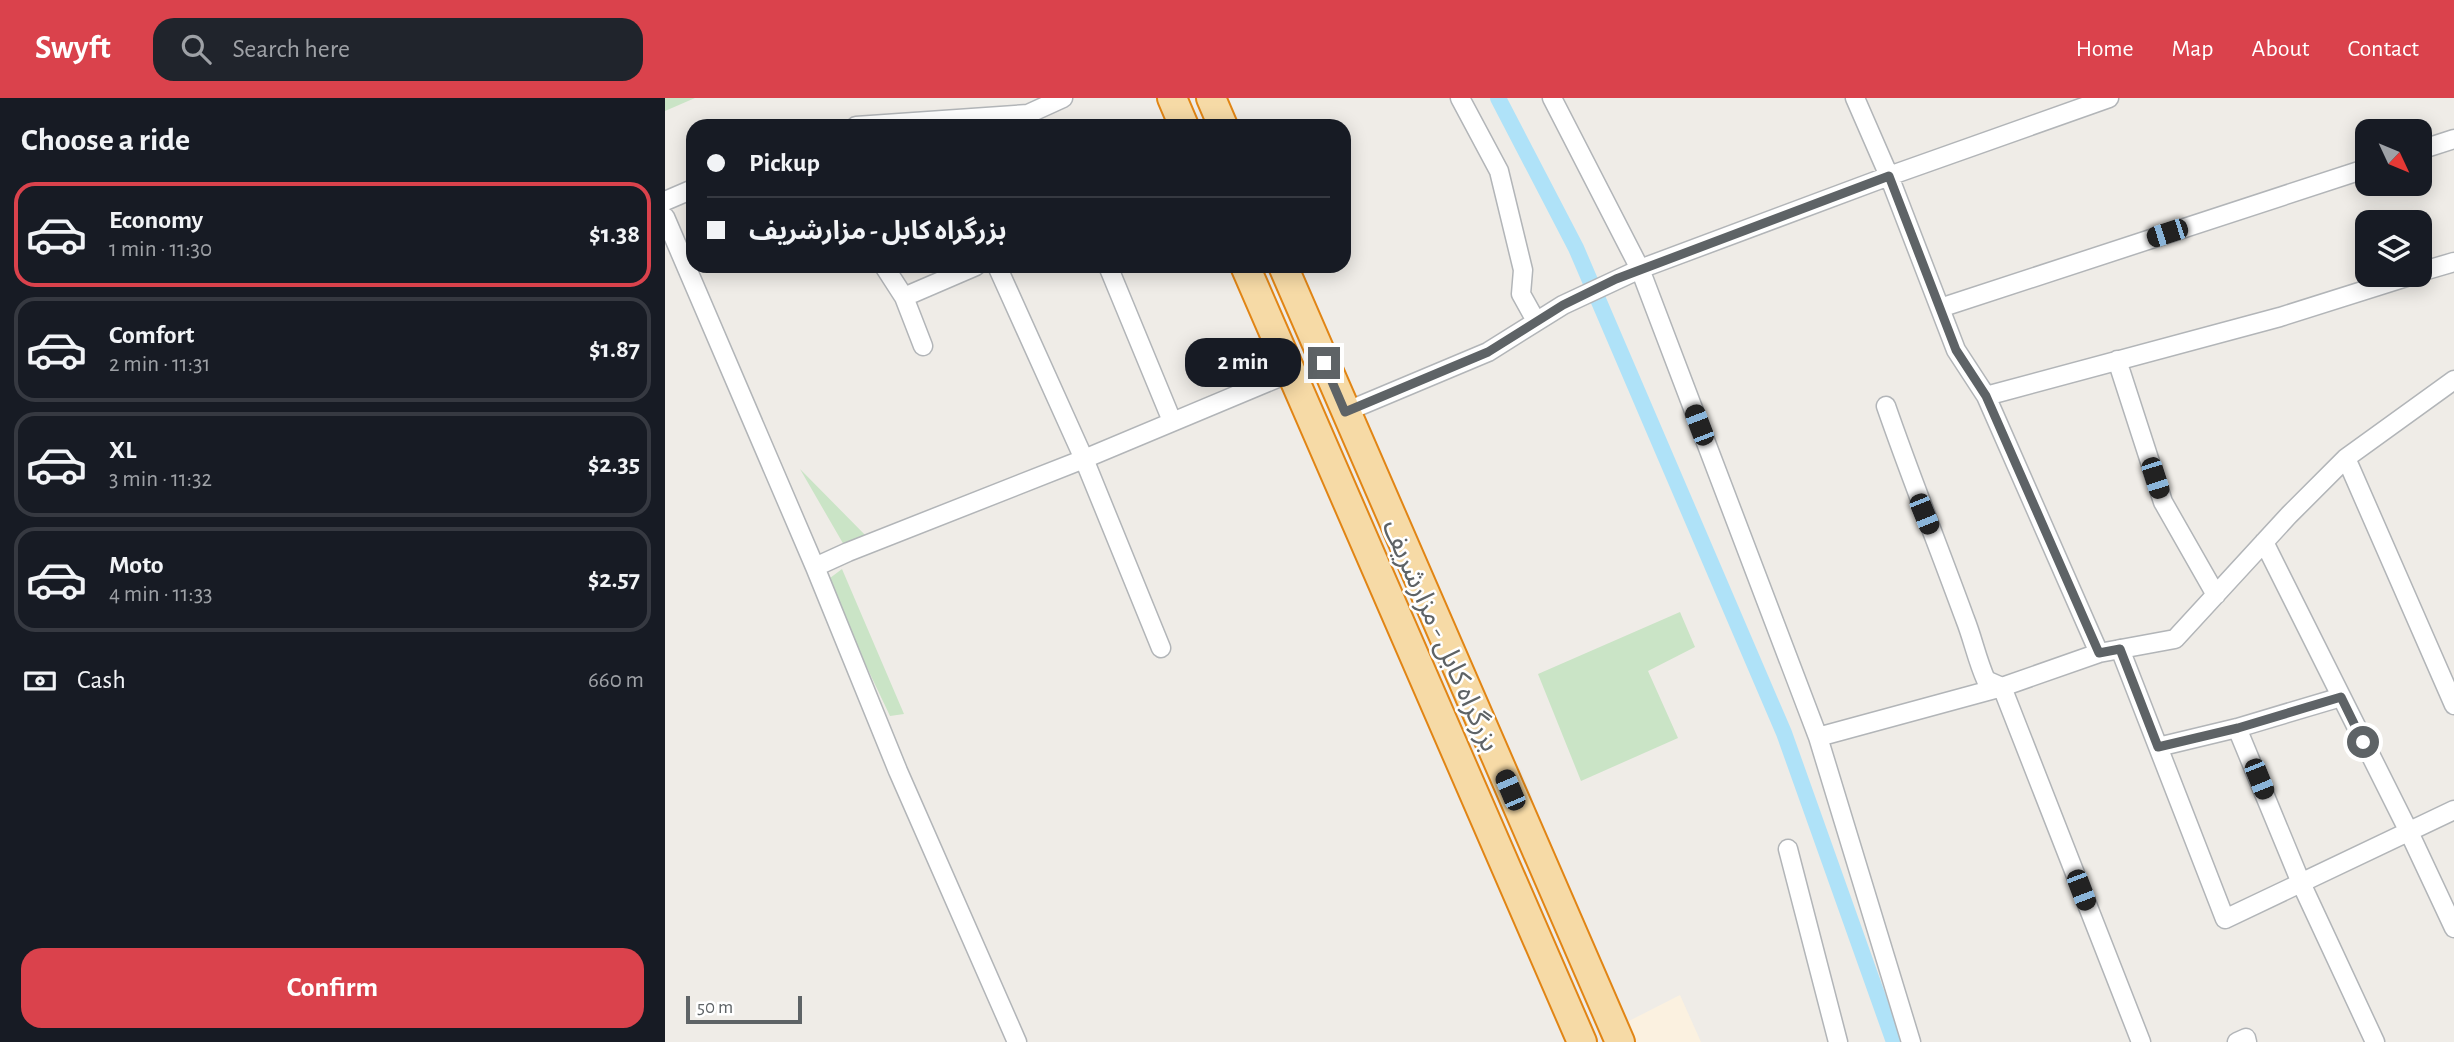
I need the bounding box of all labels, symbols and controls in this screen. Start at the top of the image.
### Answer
search box [153,18,643,81]
icon: search [177,30,215,68]
text: Swyft [35,32,111,65]
text: Search here [233,36,350,62]
text: Home [2076,37,2134,61]
text: Map [2172,37,2214,61]
text: About [2252,37,2309,61]
text: Contact [2347,37,2419,61]
north arrow [2355,119,2433,196]
map controls [2355,119,2432,287]
text: Choose a ride [21,124,190,156]
text: Pickup [749,150,820,176]
icon: car [25,203,88,266]
text: Economy [109,207,203,233]
button: layers [2355,210,2432,287]
car [2144,217,2191,249]
text: بزرگراه کابل - مزارشریف [749,218,1006,244]
text: $1.38 [589,221,640,247]
text: 1 min · 11:30 [109,238,212,261]
icon: car [25,318,88,381]
text: Comfort [109,322,194,348]
text: $1.87 [589,336,640,362]
callout: 2 min [1184,338,1299,388]
route end [1308,347,1340,379]
text: 2 min [1217,351,1269,374]
text: 2 min · 11:31 [109,353,210,376]
car [1682,402,1717,448]
icon: car [25,433,88,496]
text: XL [109,437,136,463]
text: $2.35 [588,451,640,477]
car [2139,455,2172,501]
text: 3 min · 11:32 [109,468,212,491]
car [1907,491,1942,537]
street label: بزرگراه کابل - مزارشریف [1376,515,1505,756]
icon: car [25,548,88,611]
text: Moto [109,552,164,578]
text: $2.57 [588,566,640,592]
text: 4 min · 11:33 [109,583,213,606]
icon: cash [21,662,59,700]
text: Cash [77,667,126,693]
text: 660 m [588,669,644,692]
route start [2347,726,2379,758]
car [2242,756,2277,802]
car [1493,767,1528,813]
car [2064,867,2099,913]
button: Confirm [21,948,644,1028]
scale bar [686,993,801,1025]
text: 50 m [697,998,733,1017]

